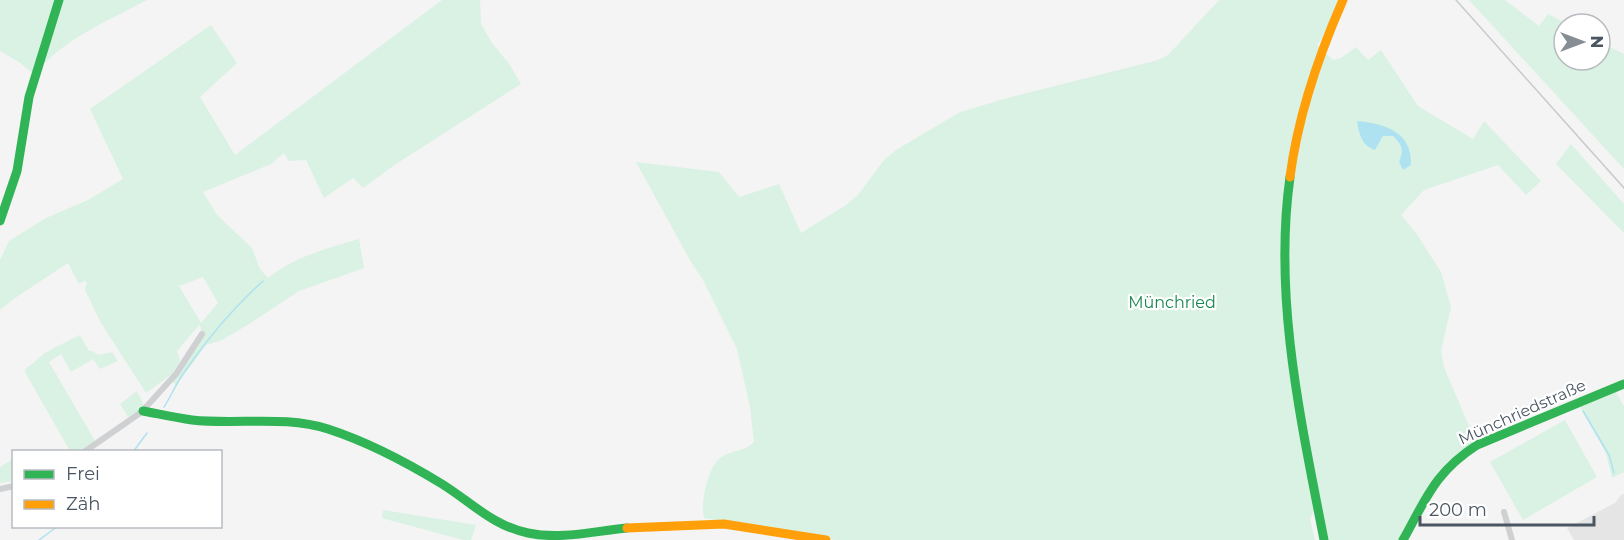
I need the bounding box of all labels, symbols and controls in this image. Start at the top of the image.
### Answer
north arrow [1552,12,1612,72]
text: N [1587,36,1606,48]
park label: Münchried [1128,293,1216,312]
street label: Münchriedstraße [1455,375,1589,449]
legend [12,450,222,528]
text: Frei [66,463,100,485]
scale bar [1420,489,1594,527]
text: Zäh [66,493,101,515]
text: 200 m [1429,499,1487,521]

